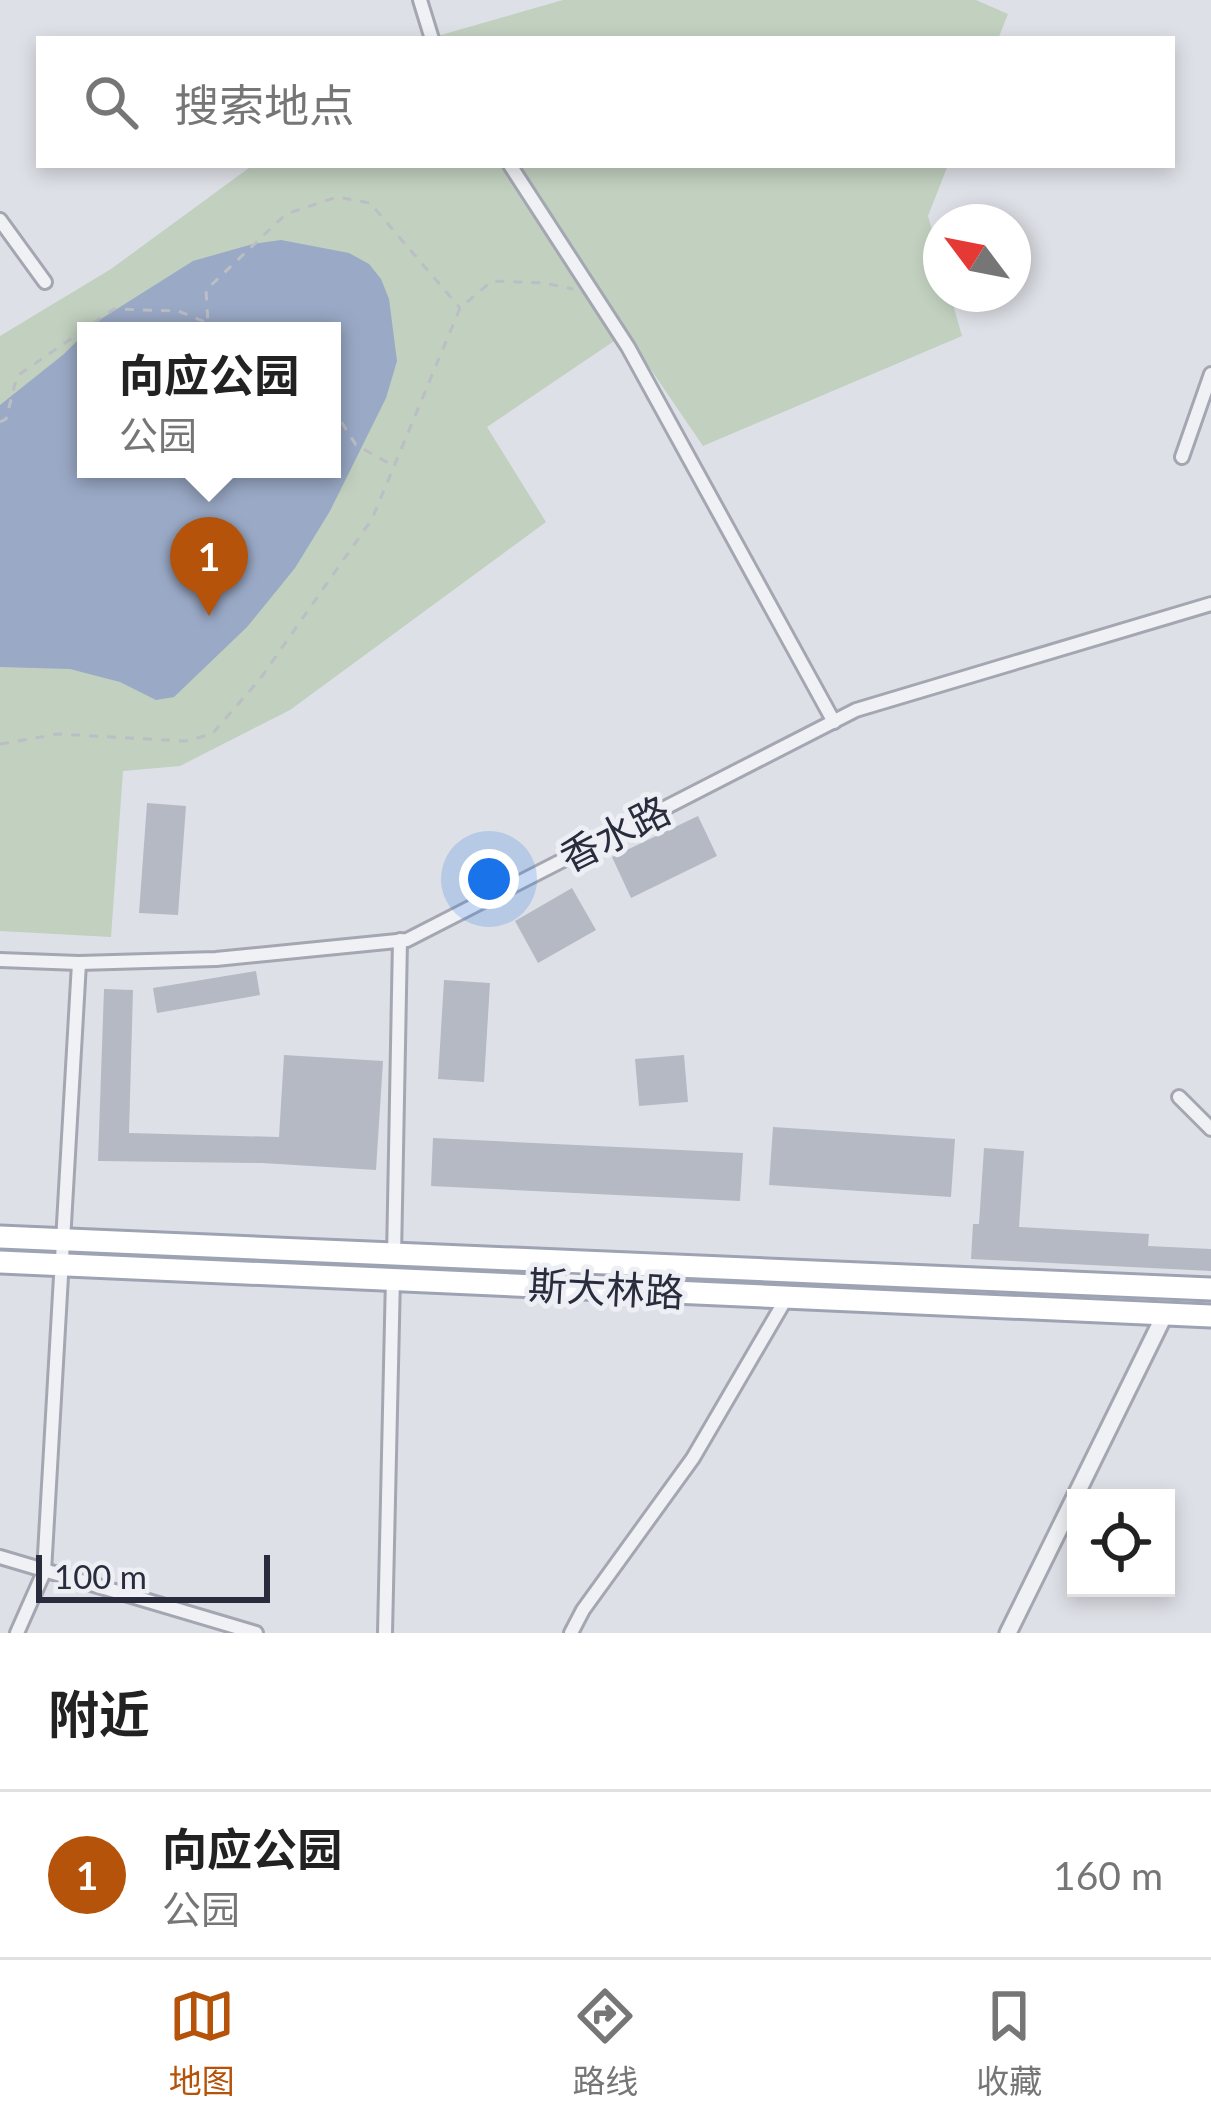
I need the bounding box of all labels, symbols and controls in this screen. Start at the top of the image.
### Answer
search box [36,36,1175,168]
icon: search [78,69,144,135]
text: 搜索地点 [174,78,354,132]
north arrow [923,204,1031,312]
popup [77,322,341,478]
text: 向应公园 [119,348,299,402]
text: 公园 [119,412,197,458]
pin: 1 [170,517,248,616]
street label: 香水路 [552,786,677,880]
your location [459,849,519,909]
street label: 斯大林路 [527,1261,685,1315]
map controls [1067,1489,1175,1597]
button: locate [1067,1489,1175,1597]
scale bar [36,1549,270,1602]
text: 100 m [54,1556,147,1596]
text: 附近 [48,1683,150,1744]
text: 向应公园 [162,1822,342,1876]
text: 1 [76,1852,98,1898]
text: 160 m [1053,1852,1163,1898]
text: 公园 [162,1886,240,1932]
tab: 地图 [169,1983,235,2103]
tab: 路线 [572,1983,638,2103]
tab: 收藏 [976,1983,1042,2103]

